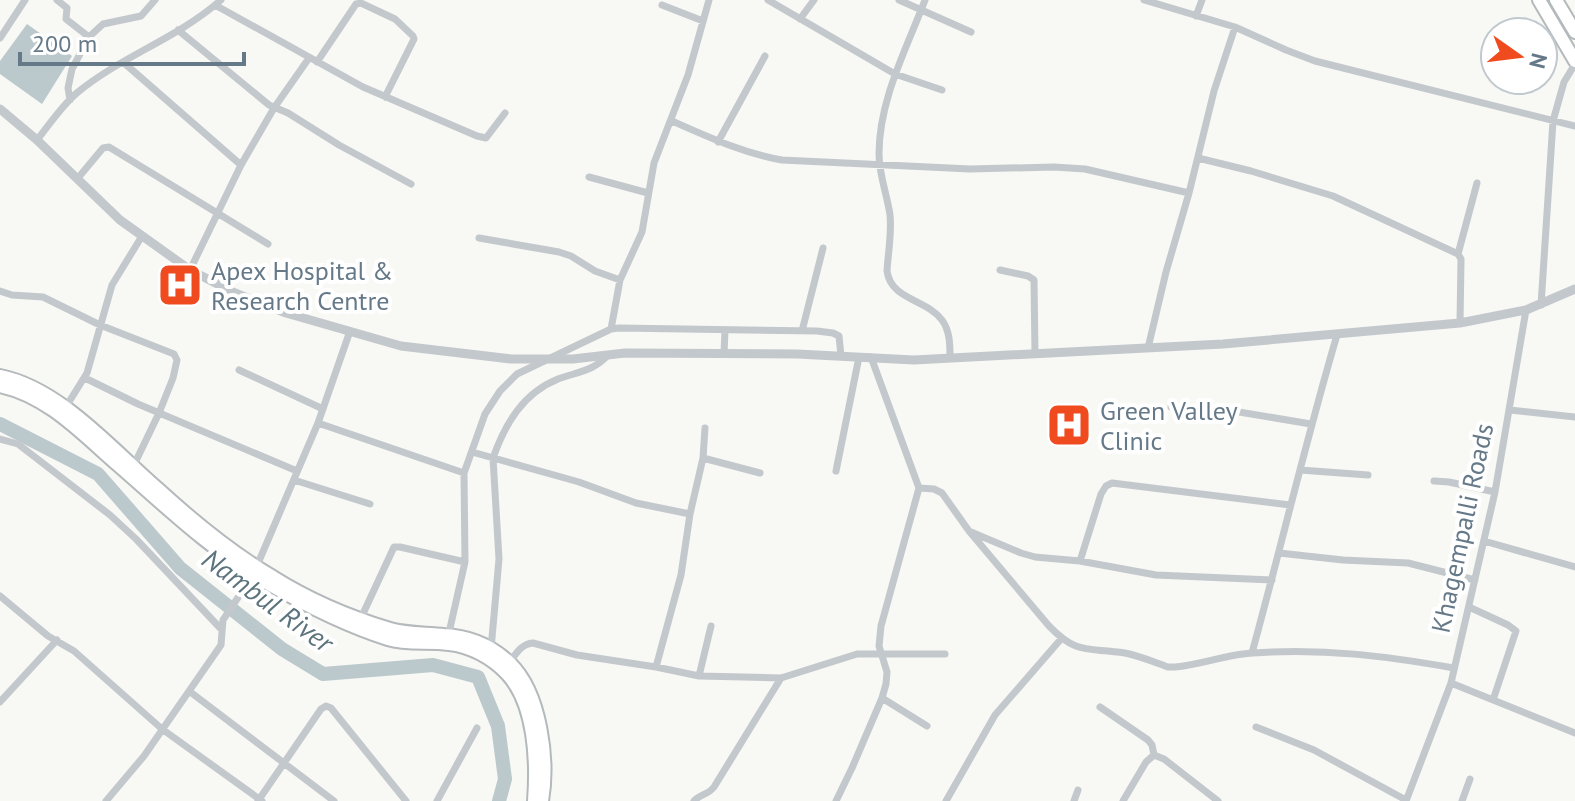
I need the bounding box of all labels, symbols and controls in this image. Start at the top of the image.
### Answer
scale bar [20,16,244,66]
north arrow [1479,16,1559,96]
text: 200 m [32,28,97,59]
text: N [1523,50,1554,71]
place label: Apex Hospital & Research Centre [211,254,393,317]
hospital icon: Apex Hospital & Research Centre [156,261,204,309]
place label: Green Valley Clinic [1100,394,1238,457]
hospital icon: Green Valley Clinic [1045,401,1093,449]
street label: Khagempalli Roads [1424,420,1500,636]
water label: Nambul River [195,540,343,661]

